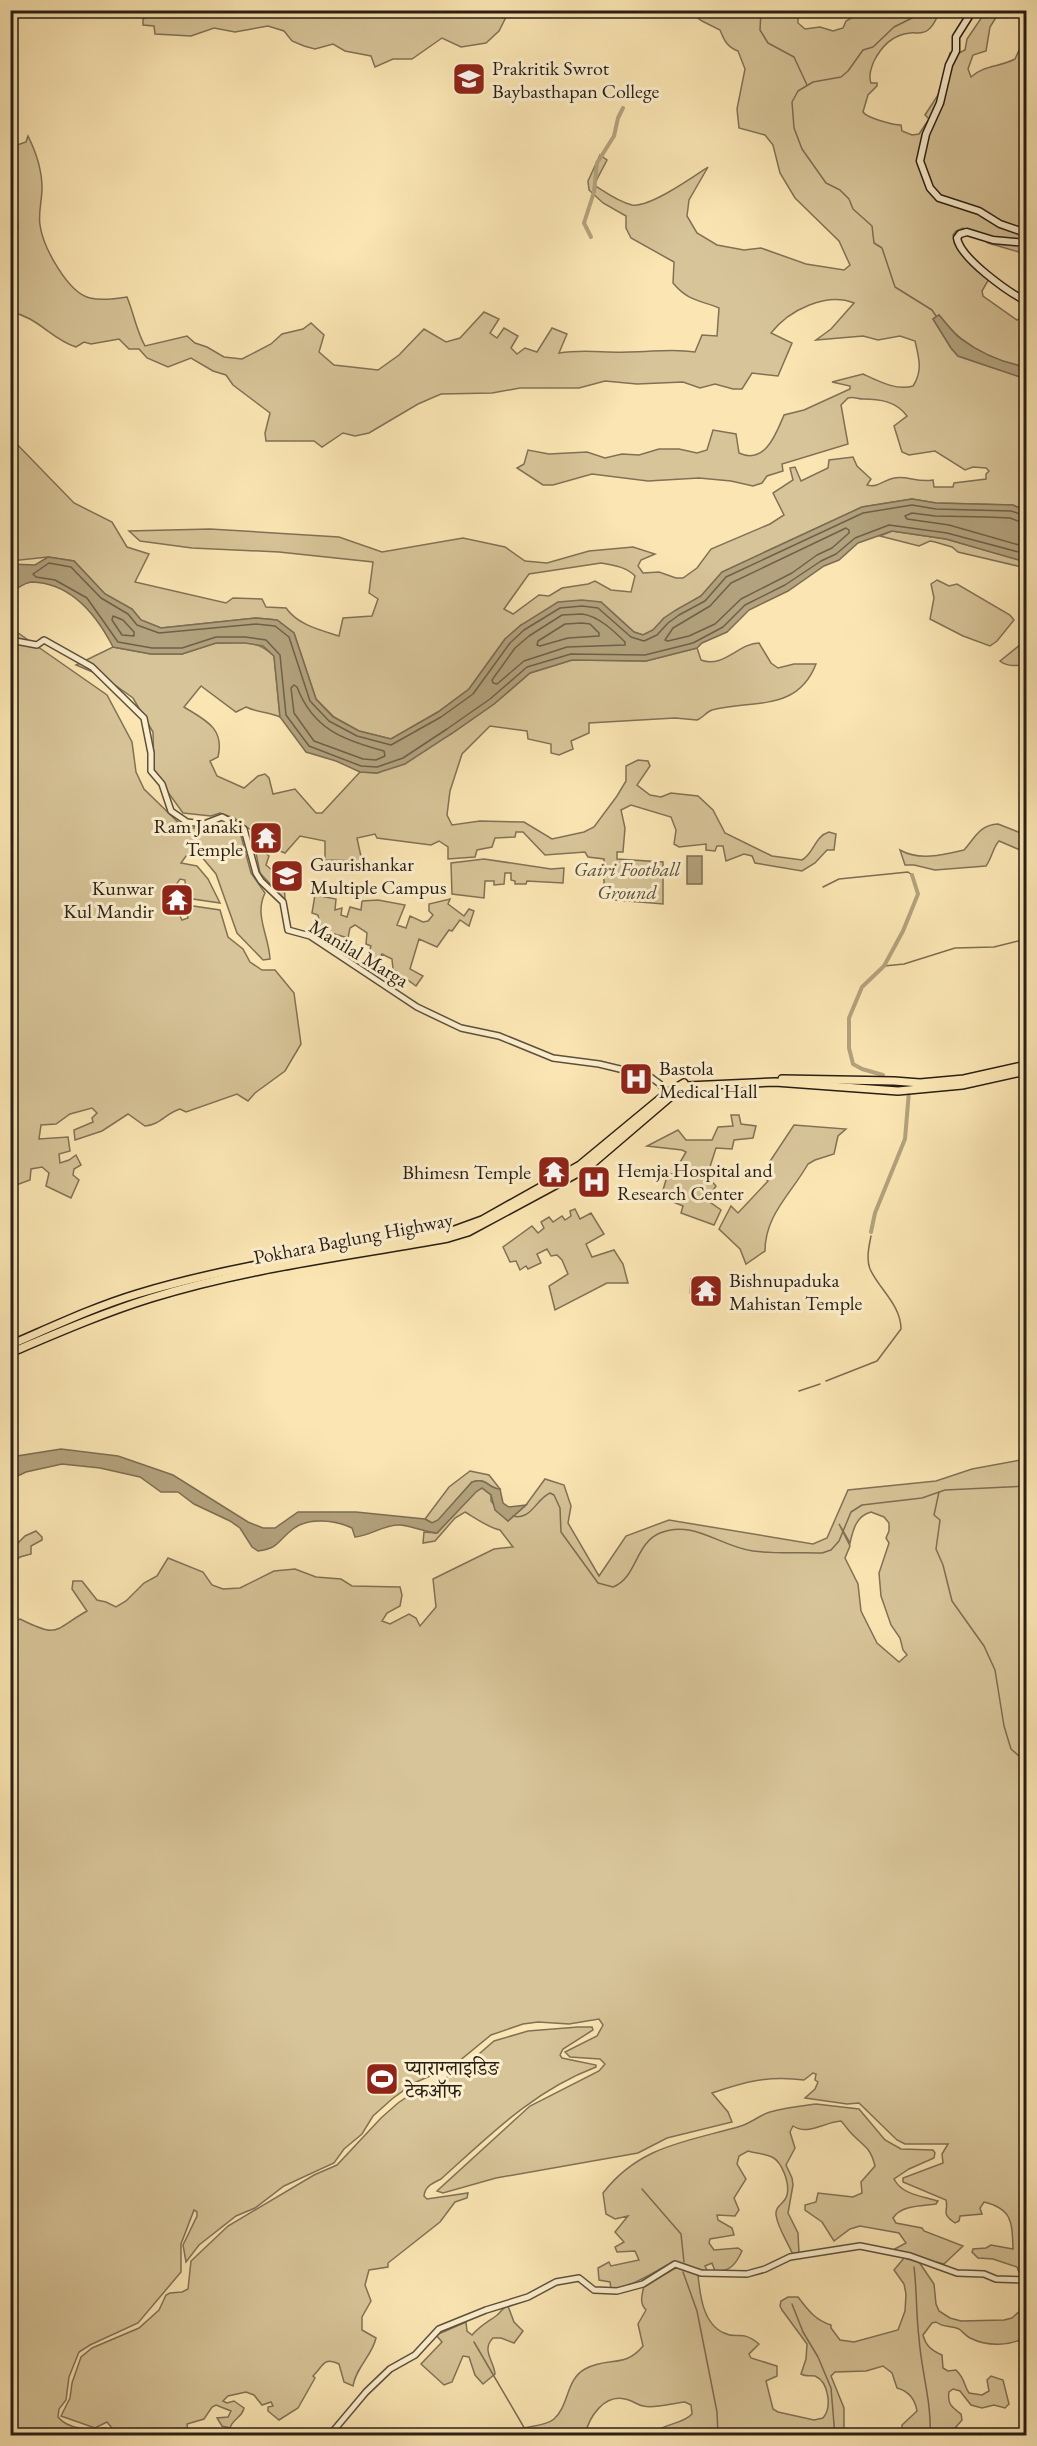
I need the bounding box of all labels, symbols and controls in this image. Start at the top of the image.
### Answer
place label: Prakritik Swrot Baybasthapan College [492,55,660,104]
school or university icon: Prakritik Swrot Baybasthapan College [451,61,487,97]
place label: Ram Janaki Temple [154,813,243,862]
temple icon: Ram Janaki Temple [248,820,284,856]
place label: Gaurishankar Multiple Campus [310,851,446,900]
park label: Gairi Football Ground [574,856,682,905]
school or university icon: Gaurishankar Multiple Campus [269,858,305,894]
place label: Kunwar Kul Mandir [63,875,154,924]
temple icon: Kunwar Kul Mandir [159,882,195,918]
street label: Manilal Marga [304,913,414,993]
place label: Bastola Medical Hall [659,1055,758,1104]
hospital icon: Bastola Medical Hall [618,1061,654,1097]
temple icon: Bhimesn Temple [536,1154,572,1190]
place label: Hemja Hospital and Research Center [617,1157,773,1206]
place label: Bhimesn Temple [402,1159,531,1185]
hospital icon: Hemja Hospital and Research Center [576,1164,612,1200]
street label: Pokhara Baglung Highway [251,1206,455,1270]
place label: Bishnupaduka Mahistan Temple [729,1267,863,1316]
temple icon: Bishnupaduka Mahistan Temple [688,1273,724,1309]
place label: प्याराग्लाइडिङ टेकऑफ [404,2055,500,2104]
sports icon: प्याराग्लाइडिङ टेकऑफ [364,2061,400,2097]

